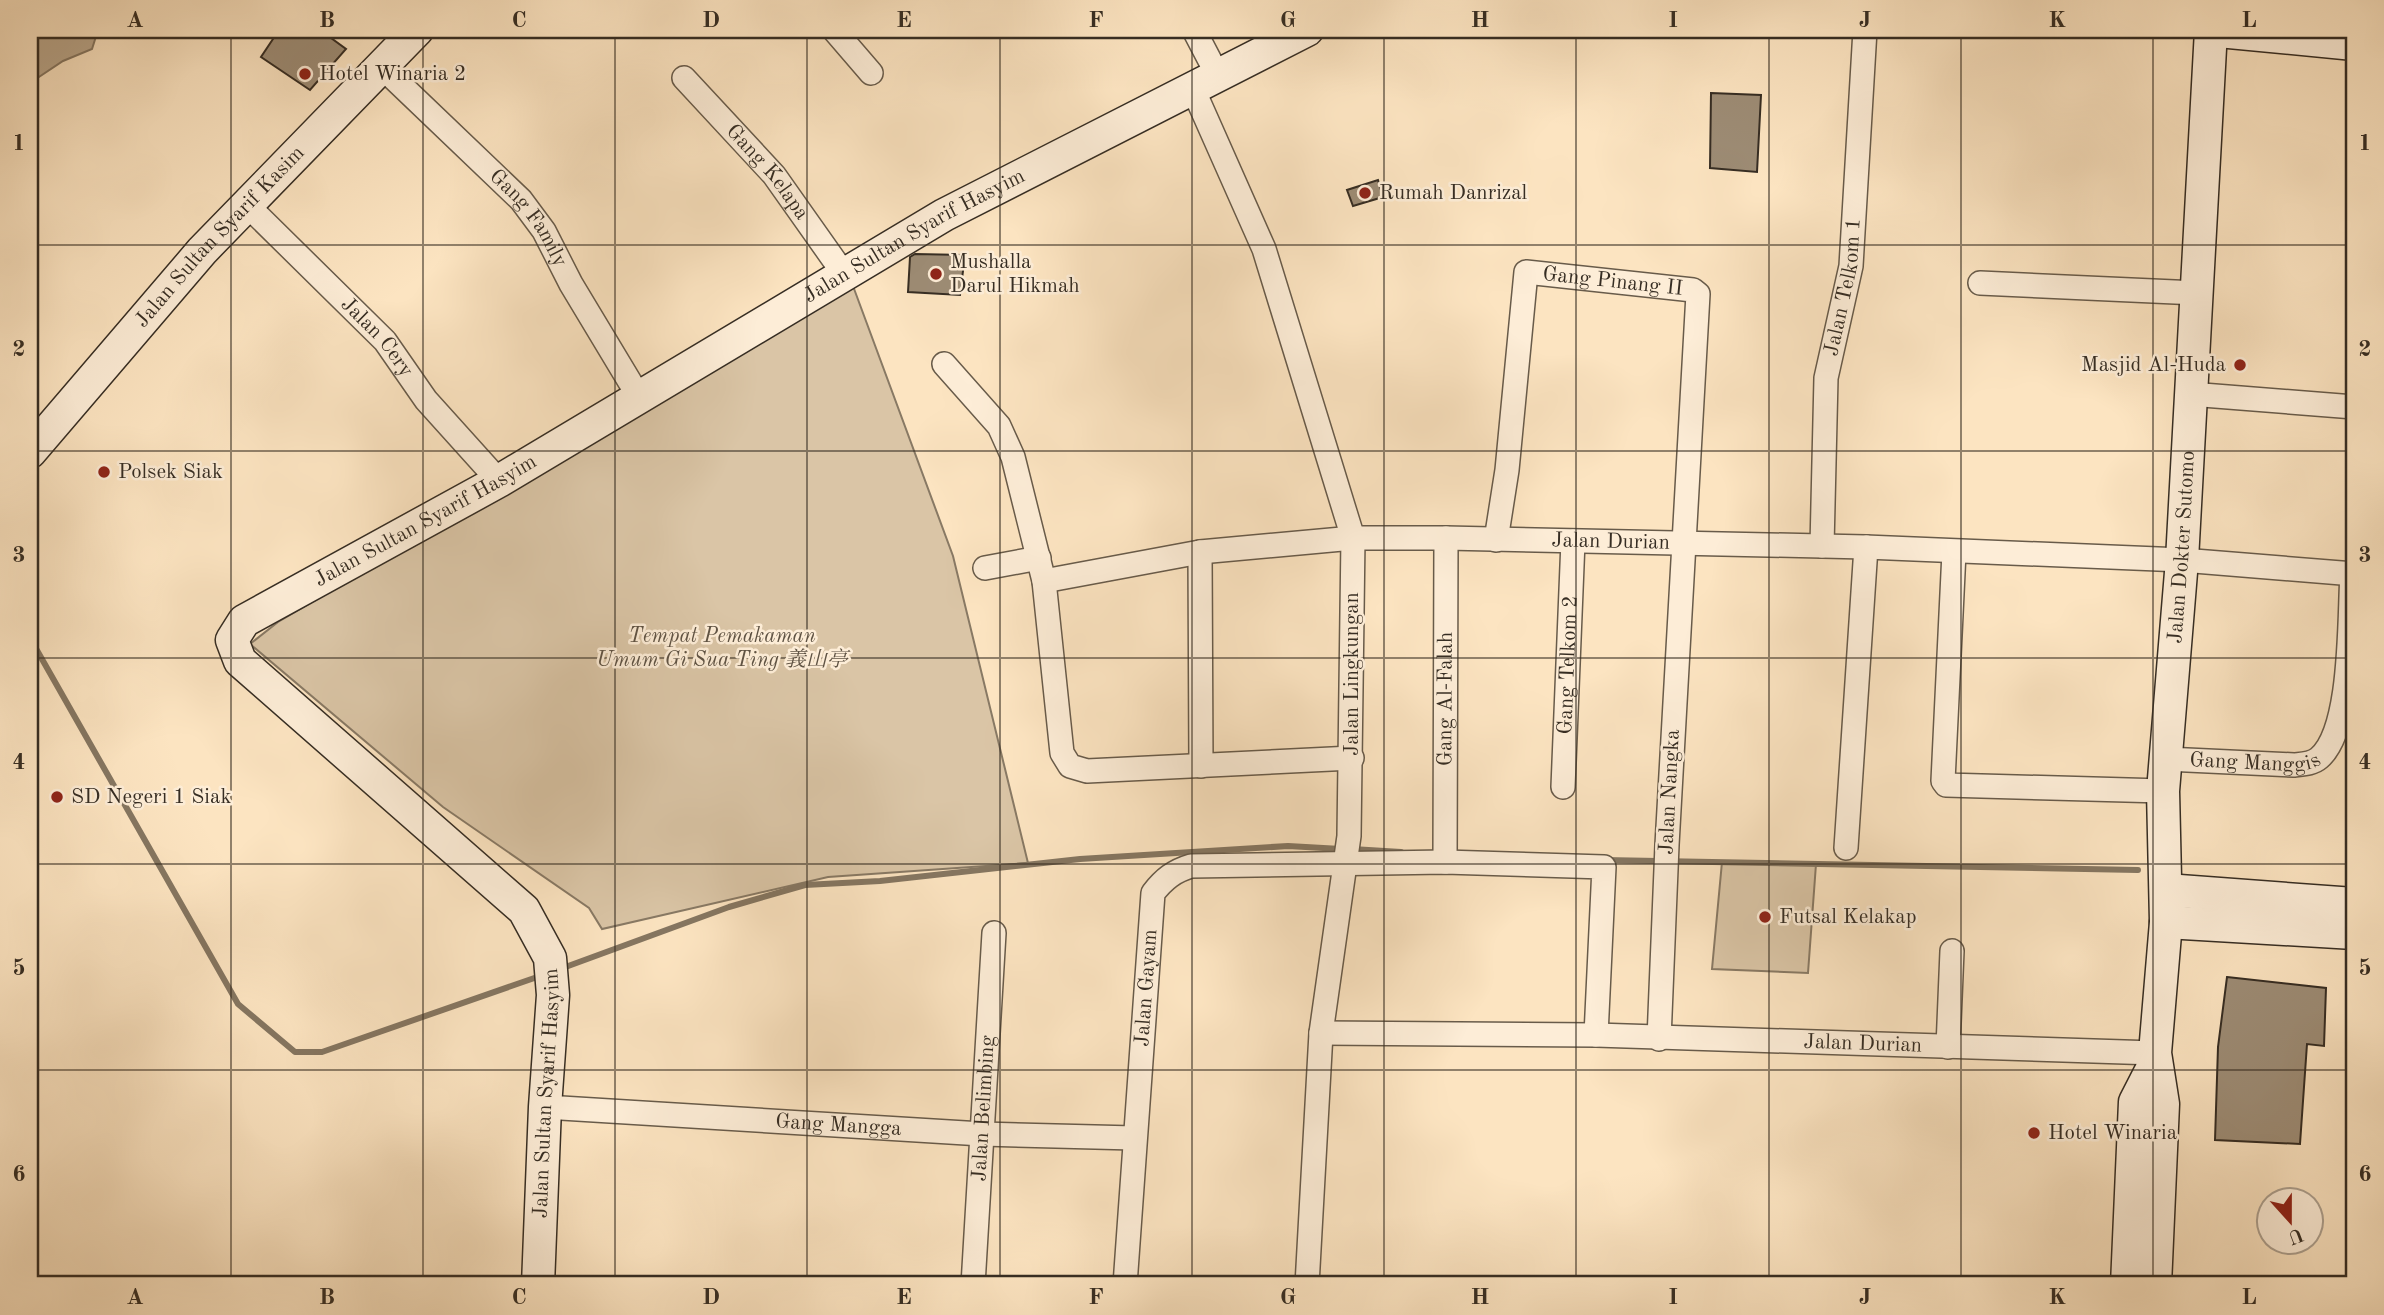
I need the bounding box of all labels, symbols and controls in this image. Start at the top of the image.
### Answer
text: A [126,9,144,32]
text: B [319,9,335,32]
text: C [511,9,527,32]
text: D [702,9,720,32]
text: E [896,9,912,32]
text: F [1088,9,1104,32]
text: G [1280,9,1296,32]
text: H [1471,9,1489,32]
text: I [1668,9,1678,32]
text: J [1859,9,1871,32]
text: K [2048,9,2066,32]
text: L [2241,9,2257,32]
place label: Hotel Winaria 2 [319,64,466,85]
marker: Hotel Winaria 2 [297,66,313,82]
street label: Gang Kelapa [722,120,813,224]
text: 1 [12,132,26,155]
text: 1 [2358,132,2372,155]
street label: Jalan Sultan Syarif Kasim [131,142,308,331]
street label: Gang Family [485,165,571,270]
street label: Jalan Sultan Syarif Hasyim [800,165,1028,307]
place label: Rumah Danrizal [1379,183,1528,204]
marker: Rumah Danrizal [1357,185,1373,201]
street label: Jalan Telkom 1 [1821,217,1864,358]
place label: Mushalla Darul Hikmah [950,252,1080,297]
street label: Gang Pinang II [1542,263,1684,299]
marker: Mushalla Darul Hikmah [928,266,944,282]
street label: Jalan Cery [337,293,417,381]
text: 2 [12,338,26,361]
text: 2 [2358,338,2372,361]
place label: Masjid Al-Huda [2081,355,2226,376]
marker: Masjid Al-Huda [2232,357,2248,373]
street label: Jalan Dokter Sutomo [2165,450,2198,644]
street label: Jalan Sultan Syarif Hasyim [311,451,540,591]
place label: Polsek Siak [118,462,223,483]
marker: Polsek Siak [96,464,112,480]
street label: Jalan Durian [1551,530,1670,553]
text: 3 [12,544,26,567]
text: 3 [2358,544,2372,567]
street label: Jalan Lingkungan [1342,592,1363,756]
street label: Gang Telkom 2 [1555,595,1581,735]
park label: Tempat Pemakaman Umum Gi Sua Ting 義山亭 [596,626,851,671]
street label: Gang Al-Falah [1435,632,1456,766]
street label: Jalan Nangka [1656,729,1684,855]
street label: Gang Manggis [2189,749,2324,776]
text: 4 [12,751,26,774]
text: 4 [2358,751,2372,774]
place label: SD Negeri 1 Siak [71,787,231,808]
marker: SD Negeri 1 Siak [49,789,65,805]
place label: Futsal Kelakap [1779,907,1917,928]
marker: Futsal Kelakap [1757,909,1773,925]
street label: Jalan Gayam [1132,928,1161,1047]
text: 5 [12,957,26,980]
text: 5 [2358,957,2372,980]
street label: Jalan Sultan Syarif Hasyim [530,967,564,1219]
street label: Jalan Durian [1803,1031,1922,1056]
street label: Jalan Belimbing [969,1034,998,1182]
street label: Gang Mangga [775,1111,902,1140]
place label: Hotel Winaria [2048,1123,2177,1144]
marker: Hotel Winaria [2026,1125,2042,1141]
text: 6 [12,1163,26,1186]
text: 6 [2358,1163,2372,1186]
north arrow [2254,1186,2324,1256]
text: U [2285,1223,2306,1246]
text: A [126,1286,144,1309]
text: B [319,1286,335,1309]
text: C [511,1286,527,1309]
text: D [702,1286,720,1309]
text: E [896,1286,912,1309]
text: F [1088,1286,1104,1309]
text: G [1280,1286,1296,1309]
text: H [1471,1286,1489,1309]
text: I [1668,1286,1678,1309]
text: J [1859,1286,1871,1309]
text: K [2048,1286,2066,1309]
text: L [2241,1286,2257,1309]

